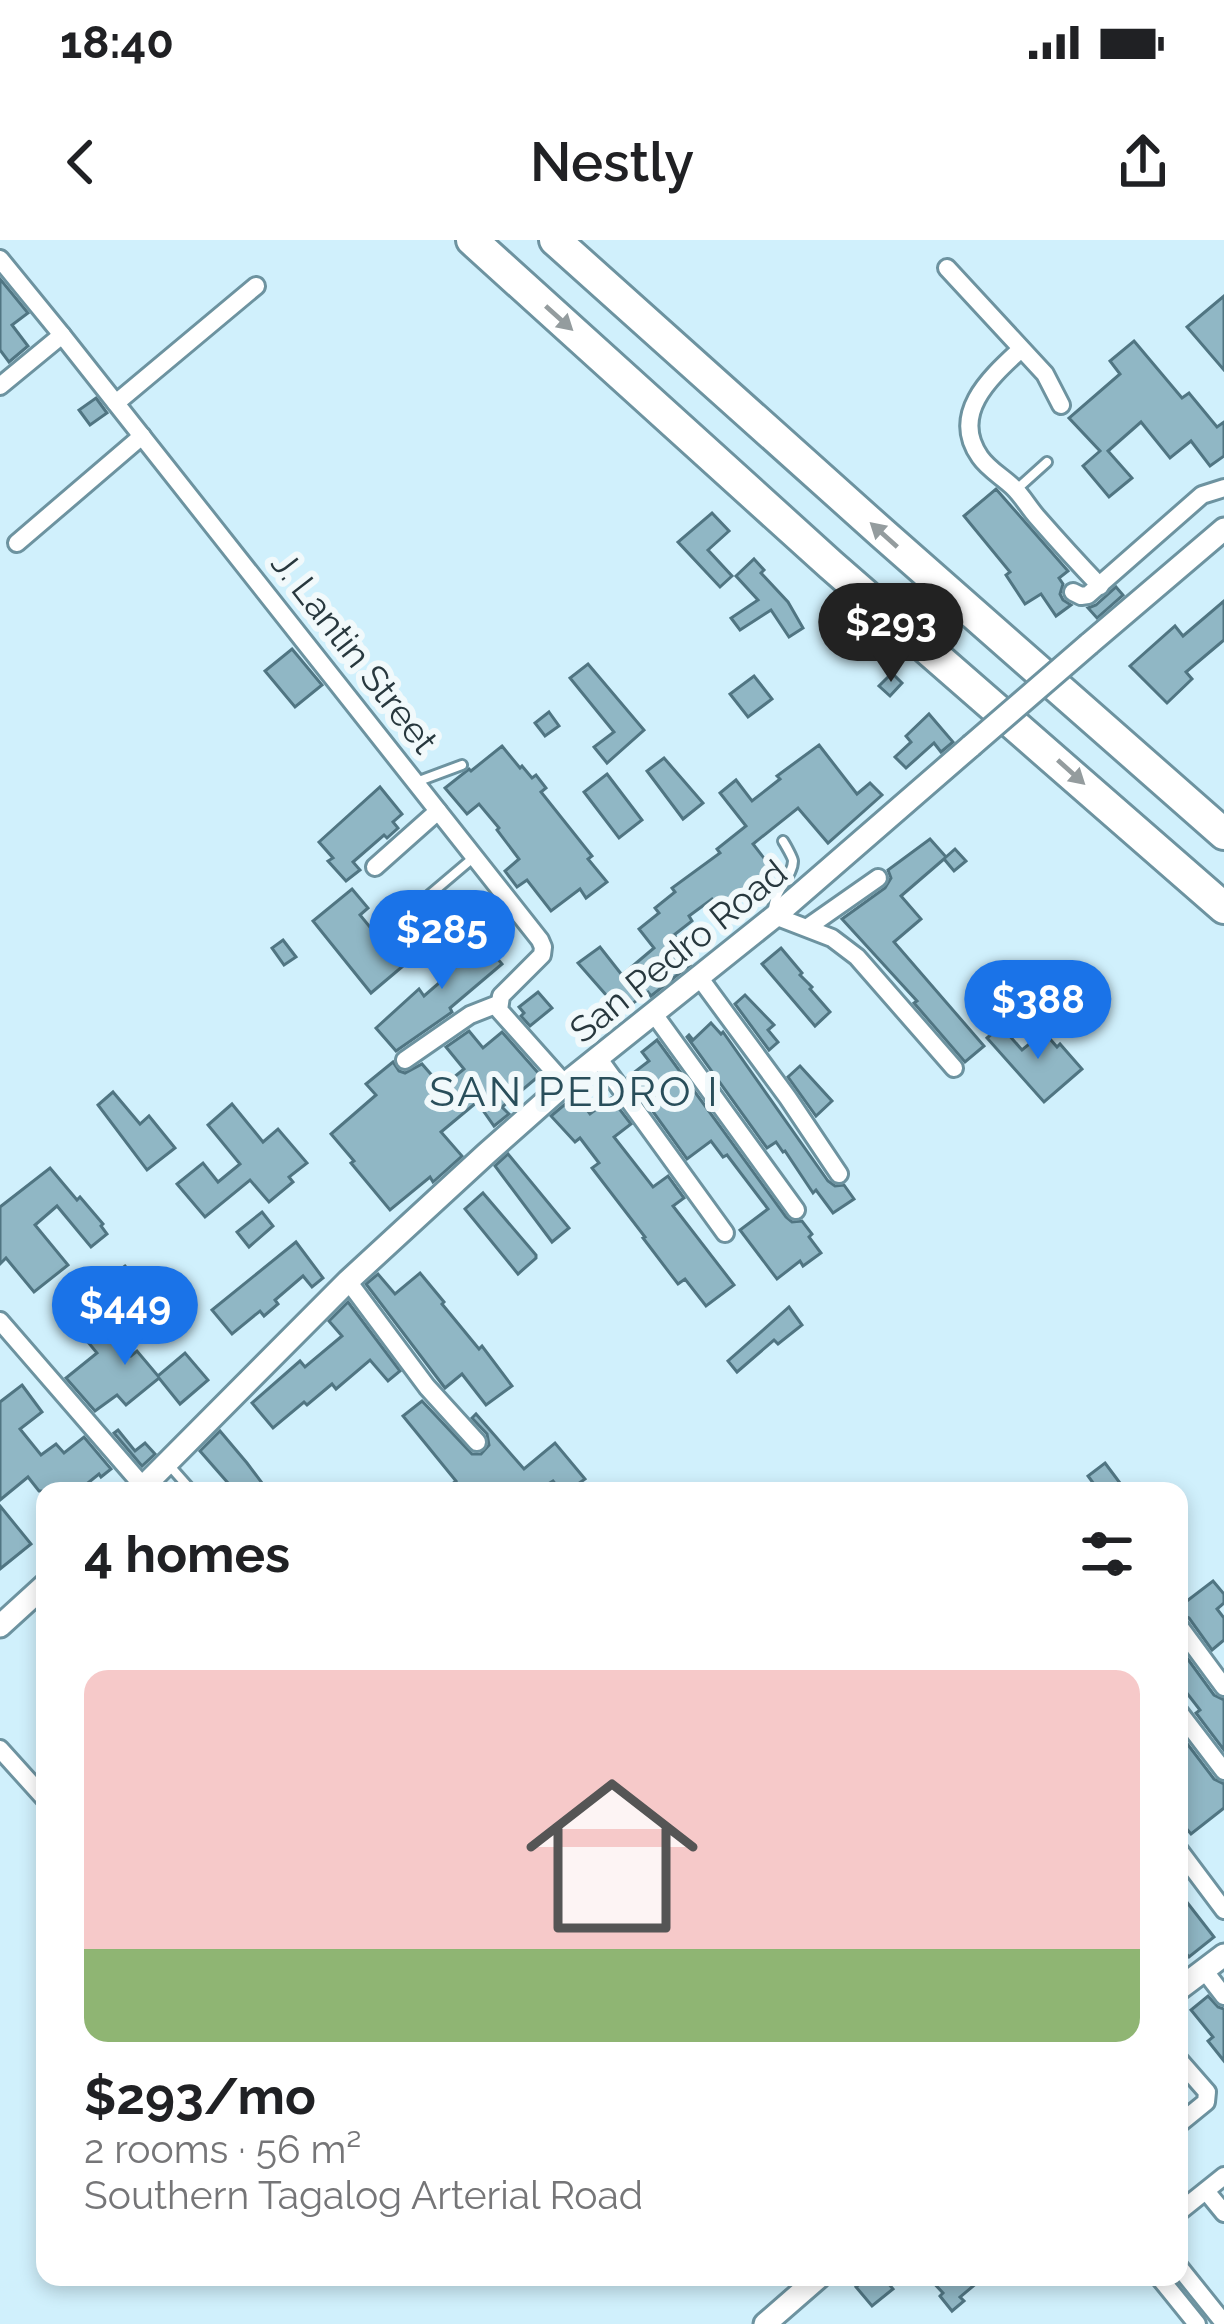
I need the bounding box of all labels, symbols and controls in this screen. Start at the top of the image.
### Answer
text: 18:40 [60,16,174,69]
icon: back [48,129,114,195]
icon: share [1110,129,1176,195]
text: Nestly [530,130,694,194]
one-way arrow [544,304,573,331]
one-way arrow [869,522,899,549]
street label: J. Lantin Street [263,543,447,761]
pin: $293 [820,583,962,685]
text: $293 [845,599,937,645]
one-way arrow [1056,758,1086,785]
street label: San Pedro Road [561,851,795,1051]
pin: $285 [371,890,513,992]
text: $285 [396,906,488,952]
pin: $388 [967,960,1109,1062]
text: $388 [991,976,1085,1022]
district label: SAN PEDRO I [429,1067,721,1116]
pin: $449 [54,1266,196,1368]
text: $449 [79,1282,171,1328]
icon: filters [1074,1521,1140,1587]
text: 4 homes [84,1524,290,1584]
icon: home [504,1748,720,1964]
text: $293/mo [84,2066,316,2126]
text: 2 rooms · 56 m² [84,2126,361,2172]
text: Southern Tagalog Arterial Road [84,2172,643,2218]

